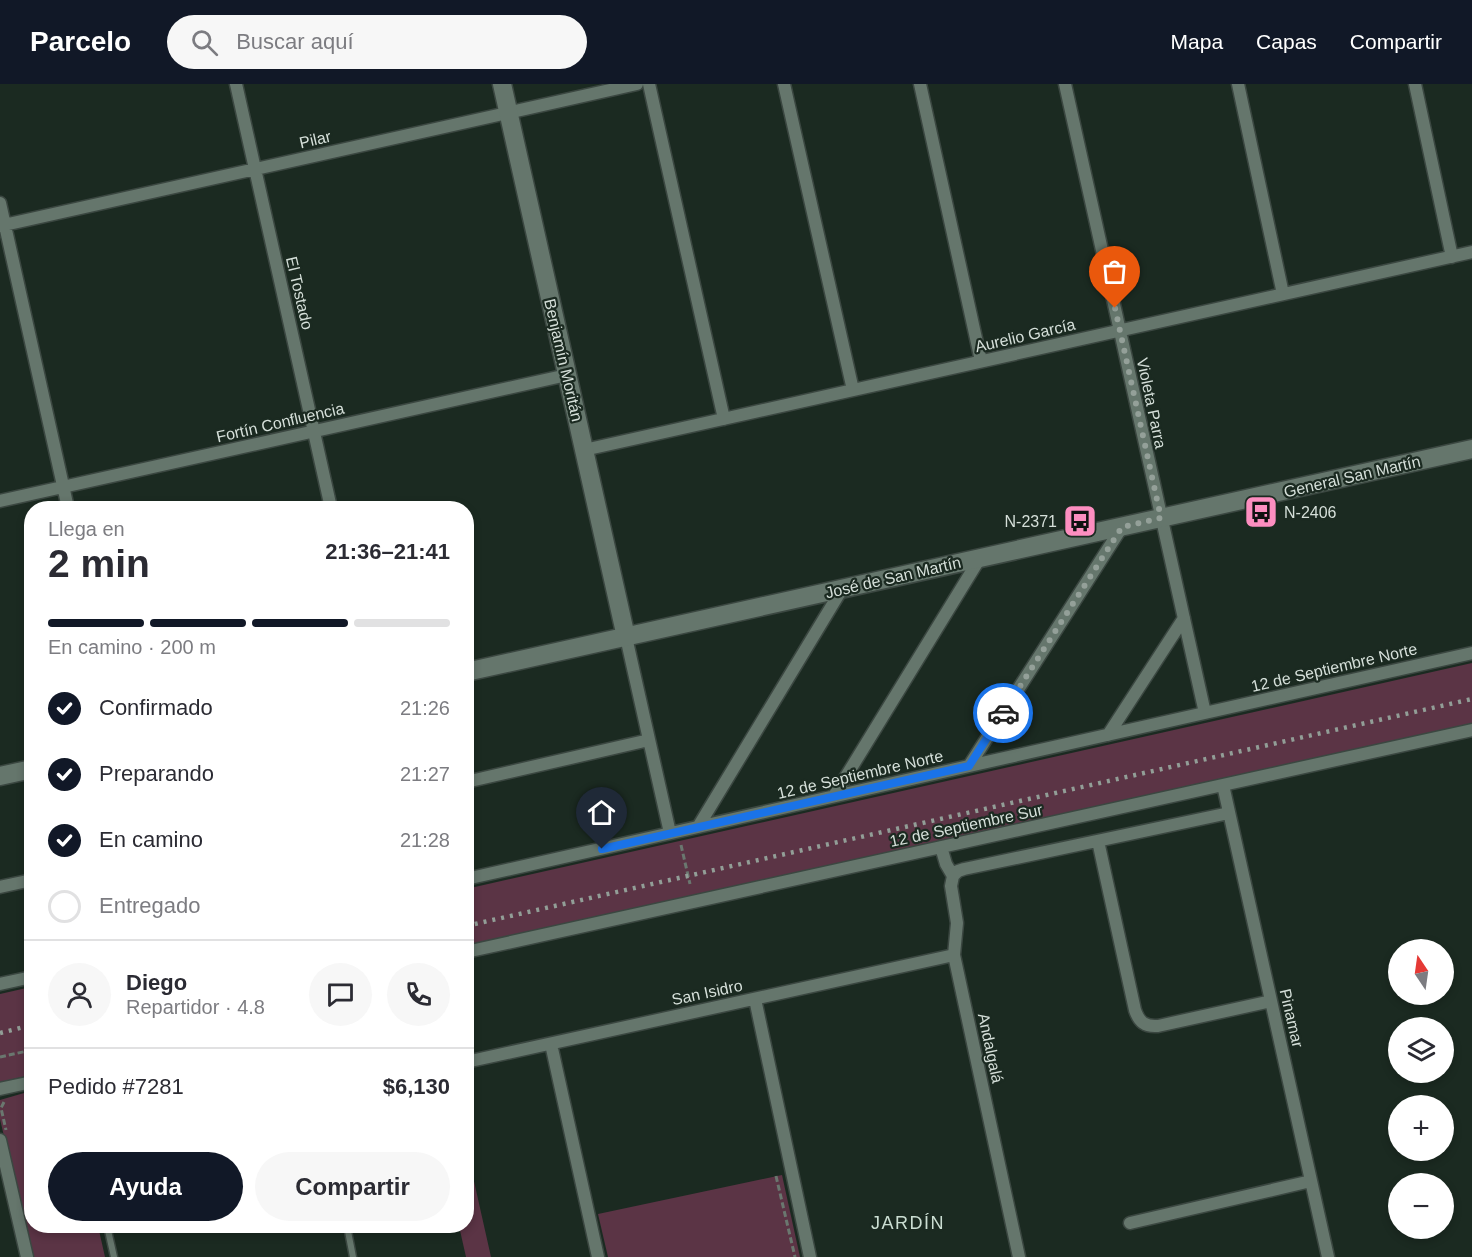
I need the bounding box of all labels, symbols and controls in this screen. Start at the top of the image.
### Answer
search box [167,15,587,69]
text: Parcelo [30,26,131,57]
icon: search [188,26,221,59]
text: Buscar aquí [236,29,354,54]
text: Mapa [1171,30,1223,53]
text: Capas [1256,30,1317,53]
text: Compartir [1350,30,1442,53]
street label: Pilar [298,127,333,151]
pin [1089,246,1140,308]
street label: El Tostado [283,255,316,331]
icon: bag [1098,255,1131,288]
street label: Benjamín Moritán [541,297,586,423]
street label: Aurelio García [973,316,1077,355]
street label: Violeta Parra [1134,356,1169,450]
street label: Fortín Confluencia [215,399,346,445]
street label: General San Martín [1282,453,1422,500]
bus stop icon: N-2406 [1243,494,1279,530]
bus stop icon: N-2371 [1062,503,1098,539]
place label: N-2406 [1284,504,1337,521]
place label: N-2371 [1005,513,1057,530]
text: Llega en [48,518,125,540]
text: 21:36–21:41 [325,539,450,564]
text: 2 min [48,542,150,585]
street label: José de San Martín [824,554,963,601]
text: En camino · 200 m [48,636,216,658]
street label: 12 de Septiembre Norte [1249,640,1419,695]
courier [973,683,1033,743]
icon: check [48,692,81,725]
text: Confirmado [99,695,213,720]
text: 21:26 [400,697,450,719]
icon: car [987,697,1020,730]
street label: 12 de Septiembre Norte [775,747,945,802]
icon: check [48,758,81,791]
text: Preparando [99,761,214,786]
text: 21:27 [400,763,450,785]
pin [576,787,627,849]
icon: home [585,796,618,829]
street label: 12 de Septiembre Sur [888,801,1045,850]
icon: check [48,824,81,857]
text: En camino [99,827,203,852]
text: 21:28 [400,829,450,851]
text: Entregado [99,893,201,918]
north arrow [1388,939,1454,1005]
map controls [1388,939,1454,1239]
button: person [48,963,111,1026]
button: chat [309,963,372,1026]
button: phone [387,963,450,1026]
text: Diego [126,970,187,995]
street label: San Isidro [670,977,744,1008]
street label: Pinamar [1277,987,1307,1050]
text: Repartidor · 4.8 [126,996,265,1018]
street label: Andalgalá [975,1012,1006,1085]
button: layers [1388,1017,1454,1083]
text: Pedido #7281 [48,1074,184,1099]
text: $6,130 [383,1074,450,1099]
button: + [1388,1095,1454,1161]
button: Ayuda [48,1152,243,1221]
button: Compartir [255,1152,450,1221]
button: − [1388,1173,1454,1239]
district label: JARDÍN [871,1213,945,1233]

